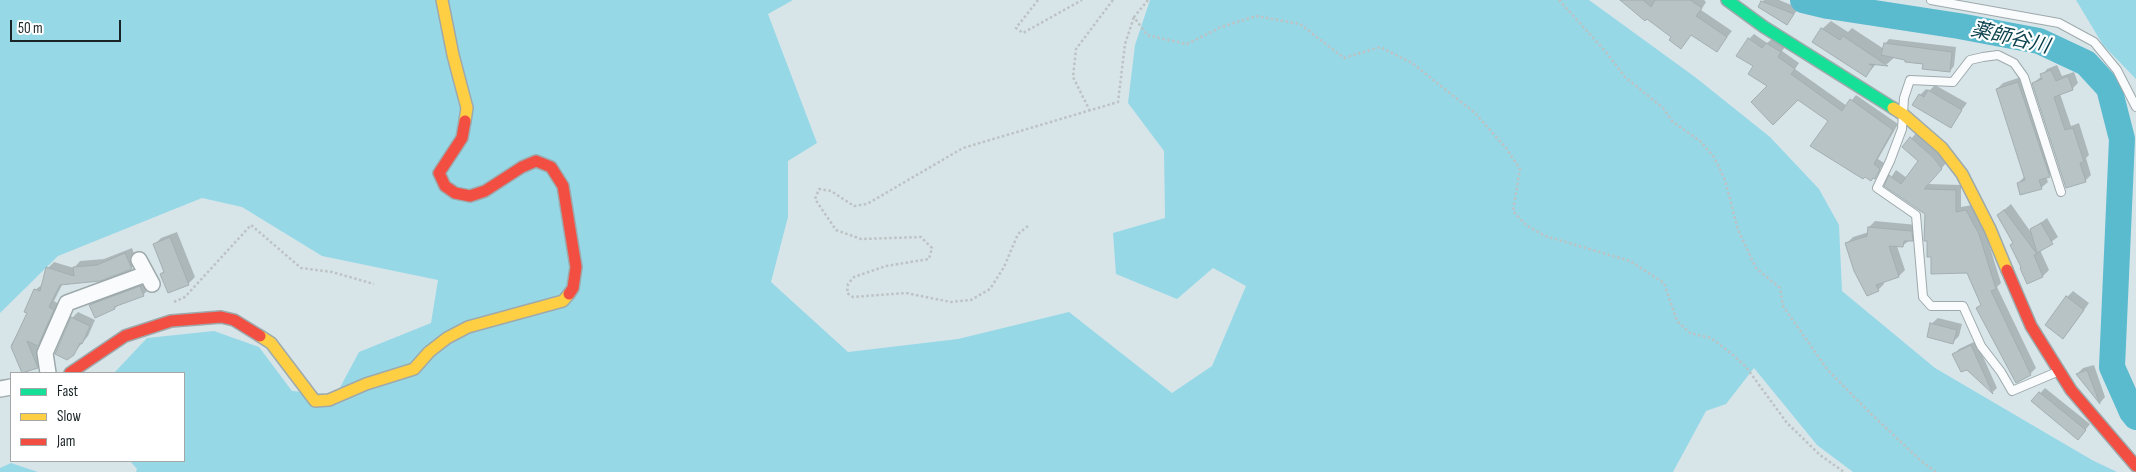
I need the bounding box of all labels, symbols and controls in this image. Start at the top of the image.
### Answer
scale bar [12,10,124,42]
water label: 薬師谷川 [1968,18,2052,60]
text: 50 m [18,19,43,38]
legend [10,372,185,462]
text: Fast [57,382,78,401]
text: Slow [57,407,81,426]
text: Jam [57,432,75,451]

